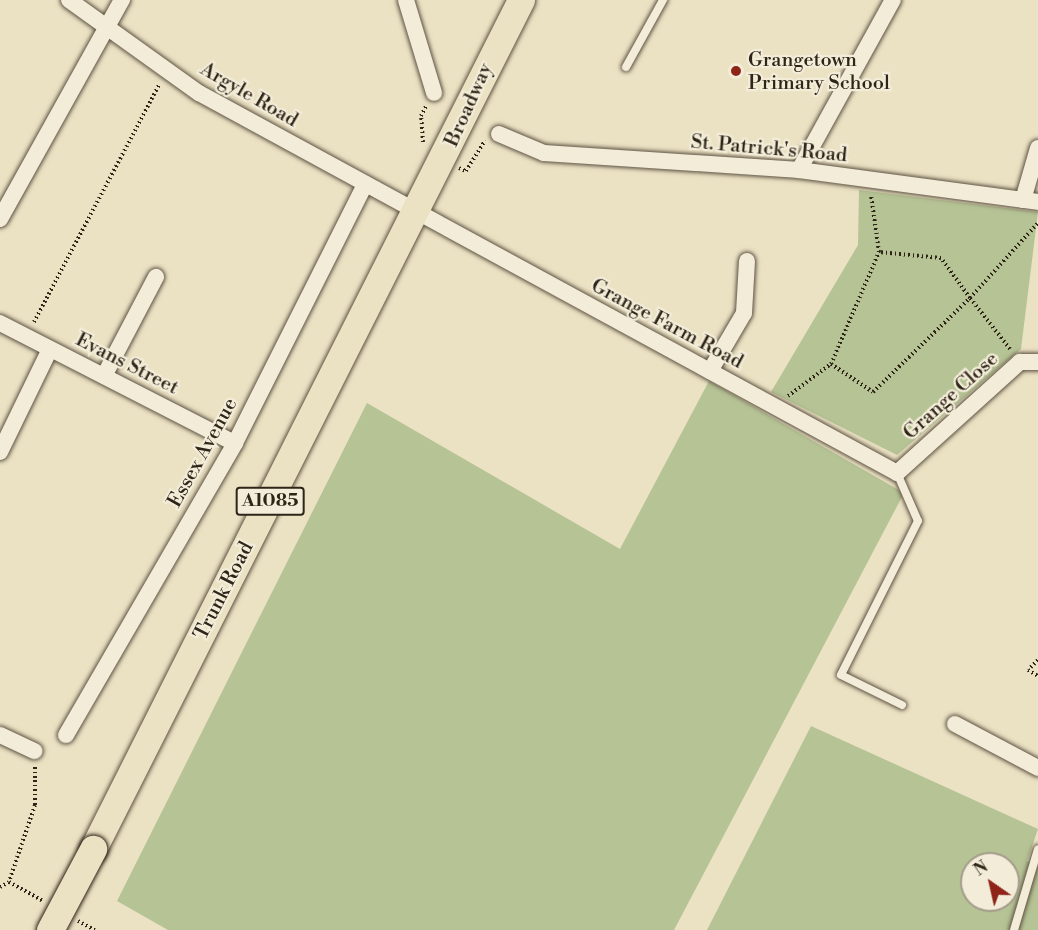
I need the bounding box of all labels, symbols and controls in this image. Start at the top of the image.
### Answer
place label: Grangetown Primary School [748,48,890,95]
street label: Argyle Road [196,57,302,133]
street label: Broadway [440,59,498,151]
marker: Grangetown Primary School [729,64,743,78]
street label: St. Patrick's Road [690,130,848,168]
street label: Grange Farm Road [587,274,747,374]
street label: Evans Street [72,328,182,400]
street label: Grange Close [899,347,1003,445]
street label: Essex Avenue [163,394,243,512]
road number: A1085 [236,486,304,516]
street label: Trunk Road [189,538,259,644]
north arrow [960,852,1020,912]
text: N [970,857,992,881]

